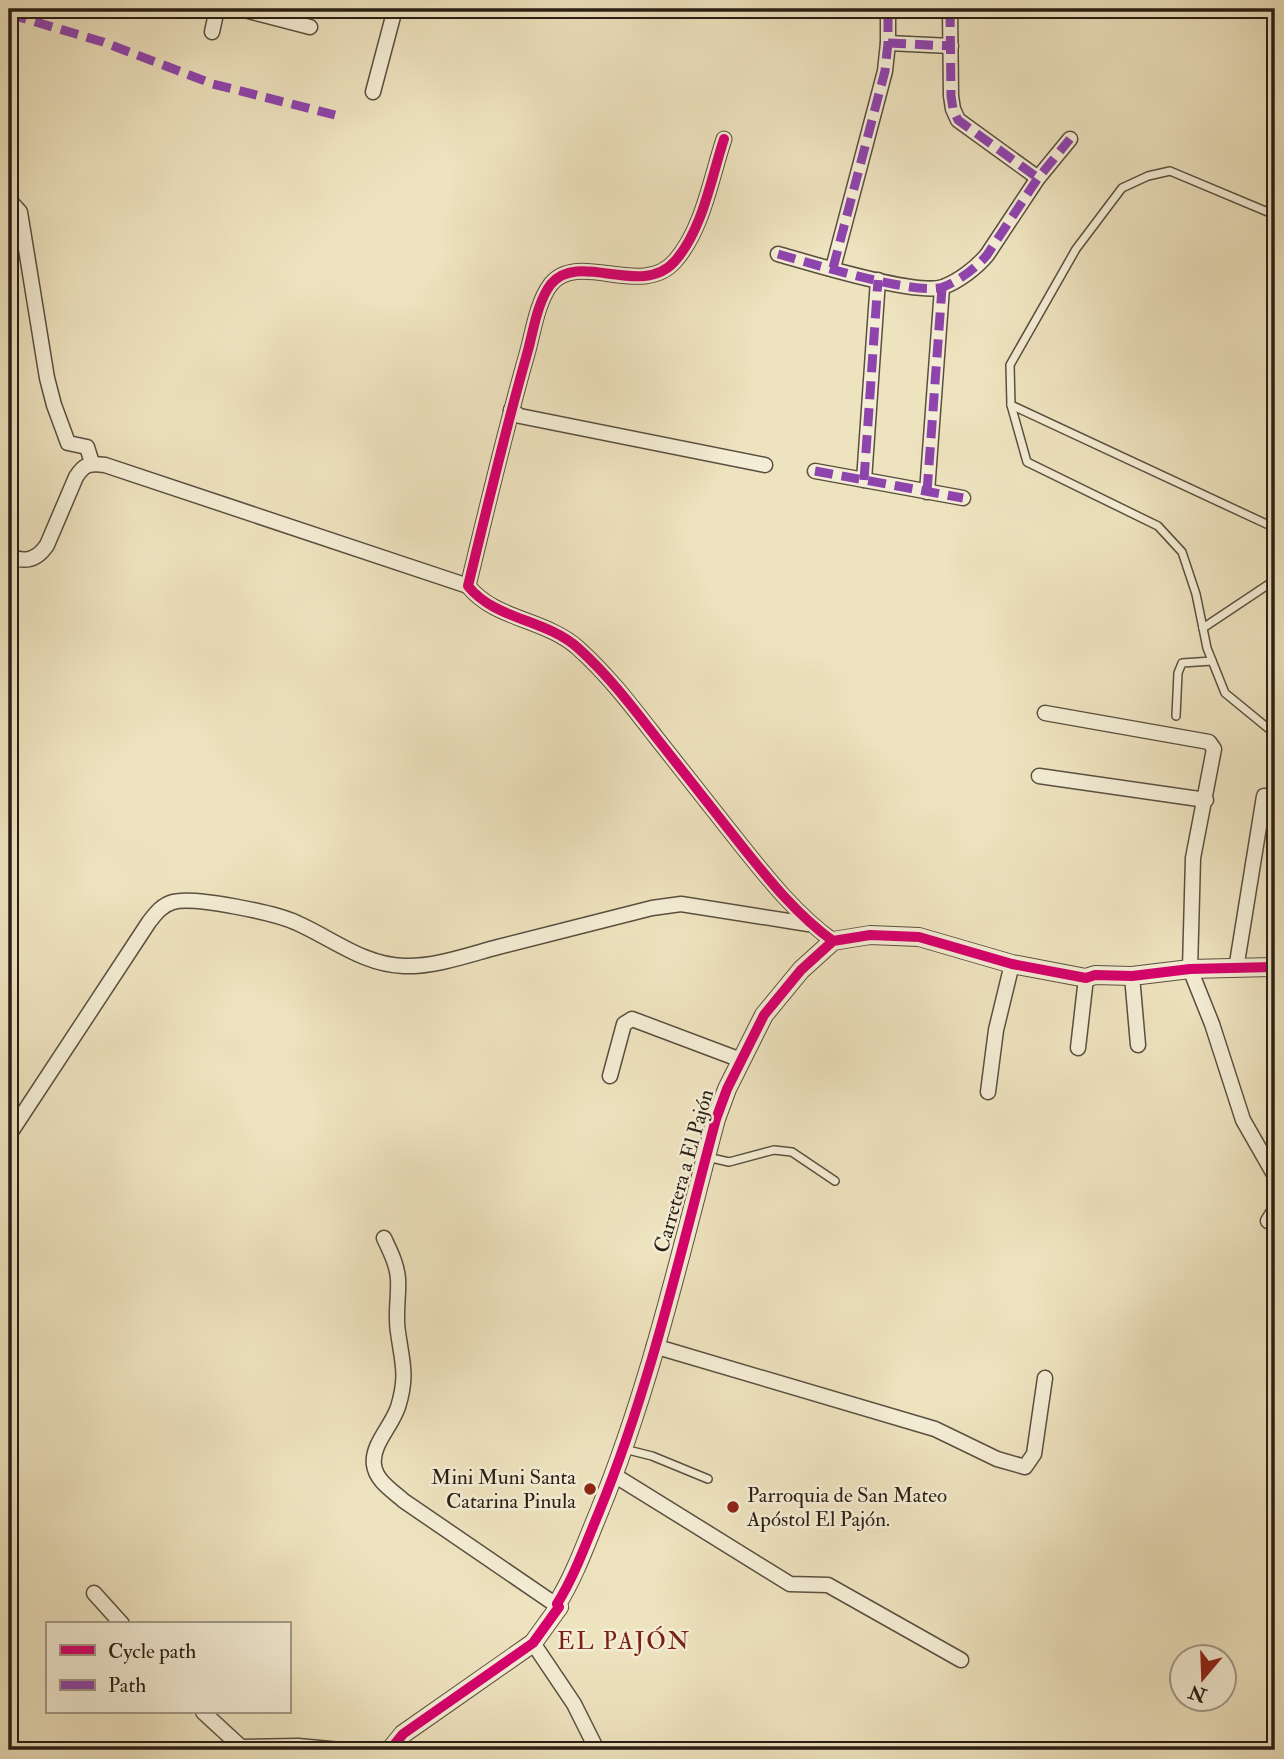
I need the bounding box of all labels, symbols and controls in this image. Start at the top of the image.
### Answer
street label: Carretera a El Pajón [648,1086,720,1256]
place label: Mini Muni Santa Catarina Pinula [431,1464,576,1515]
marker: Mini Muni Santa Catarina Pinula [582,1481,598,1497]
place label: Parroquia de San Mateo Apóstol El Pajón. [746,1482,947,1533]
marker: Parroquia de San Mateo Apóstol El Pajón. [725,1499,741,1515]
legend [46,1622,290,1714]
district label: EL PAJÓN [557,1625,691,1657]
text: Cycle path [108,1638,196,1665]
north arrow [1168,1644,1238,1714]
text: Path [108,1672,146,1699]
text: N [1185,1679,1211,1708]

